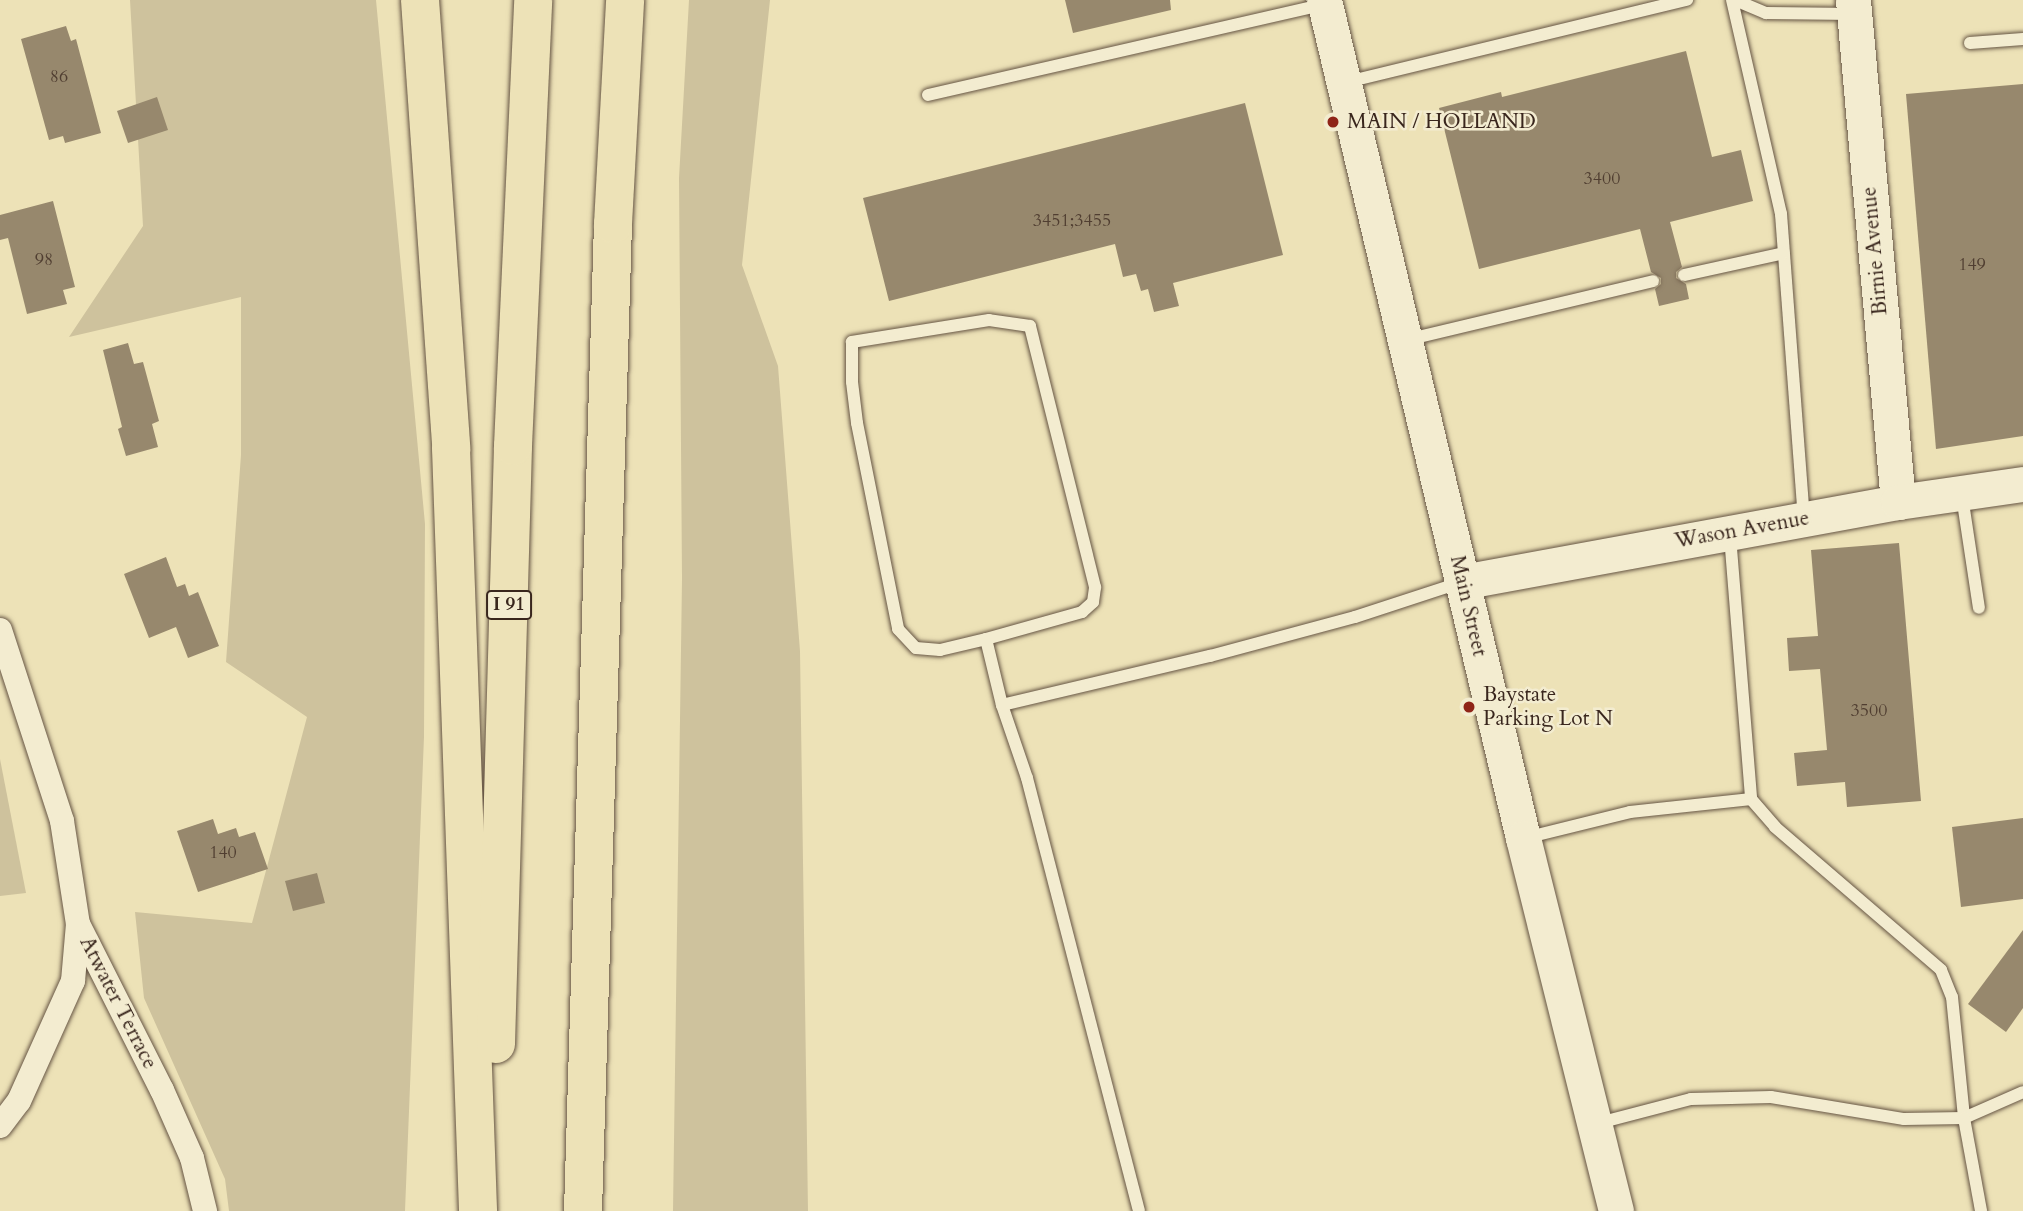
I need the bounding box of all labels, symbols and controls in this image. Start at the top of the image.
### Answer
house number: 86 [50,66,68,88]
place label: MAIN / HOLLAND [1347,109,1536,135]
marker: MAIN / HOLLAND [1325,114,1341,130]
house number: 3400 [1584,168,1620,190]
street label: Birnie Avenue [1857,186,1893,316]
house number: 3451;3455 [1033,210,1111,232]
house number: 98 [35,249,53,271]
house number: 149 [1958,254,1986,276]
street label: Wason Avenue [1673,506,1811,554]
street label: Main Street [1444,553,1492,659]
road number: I 91 [484,590,534,620]
place label: Baystate Parking Lot N [1483,682,1613,732]
marker: Baystate Parking Lot N [1461,699,1477,715]
house number: 3500 [1851,700,1887,722]
house number: 140 [209,842,237,864]
street label: Atwater Terrace [74,933,162,1073]

